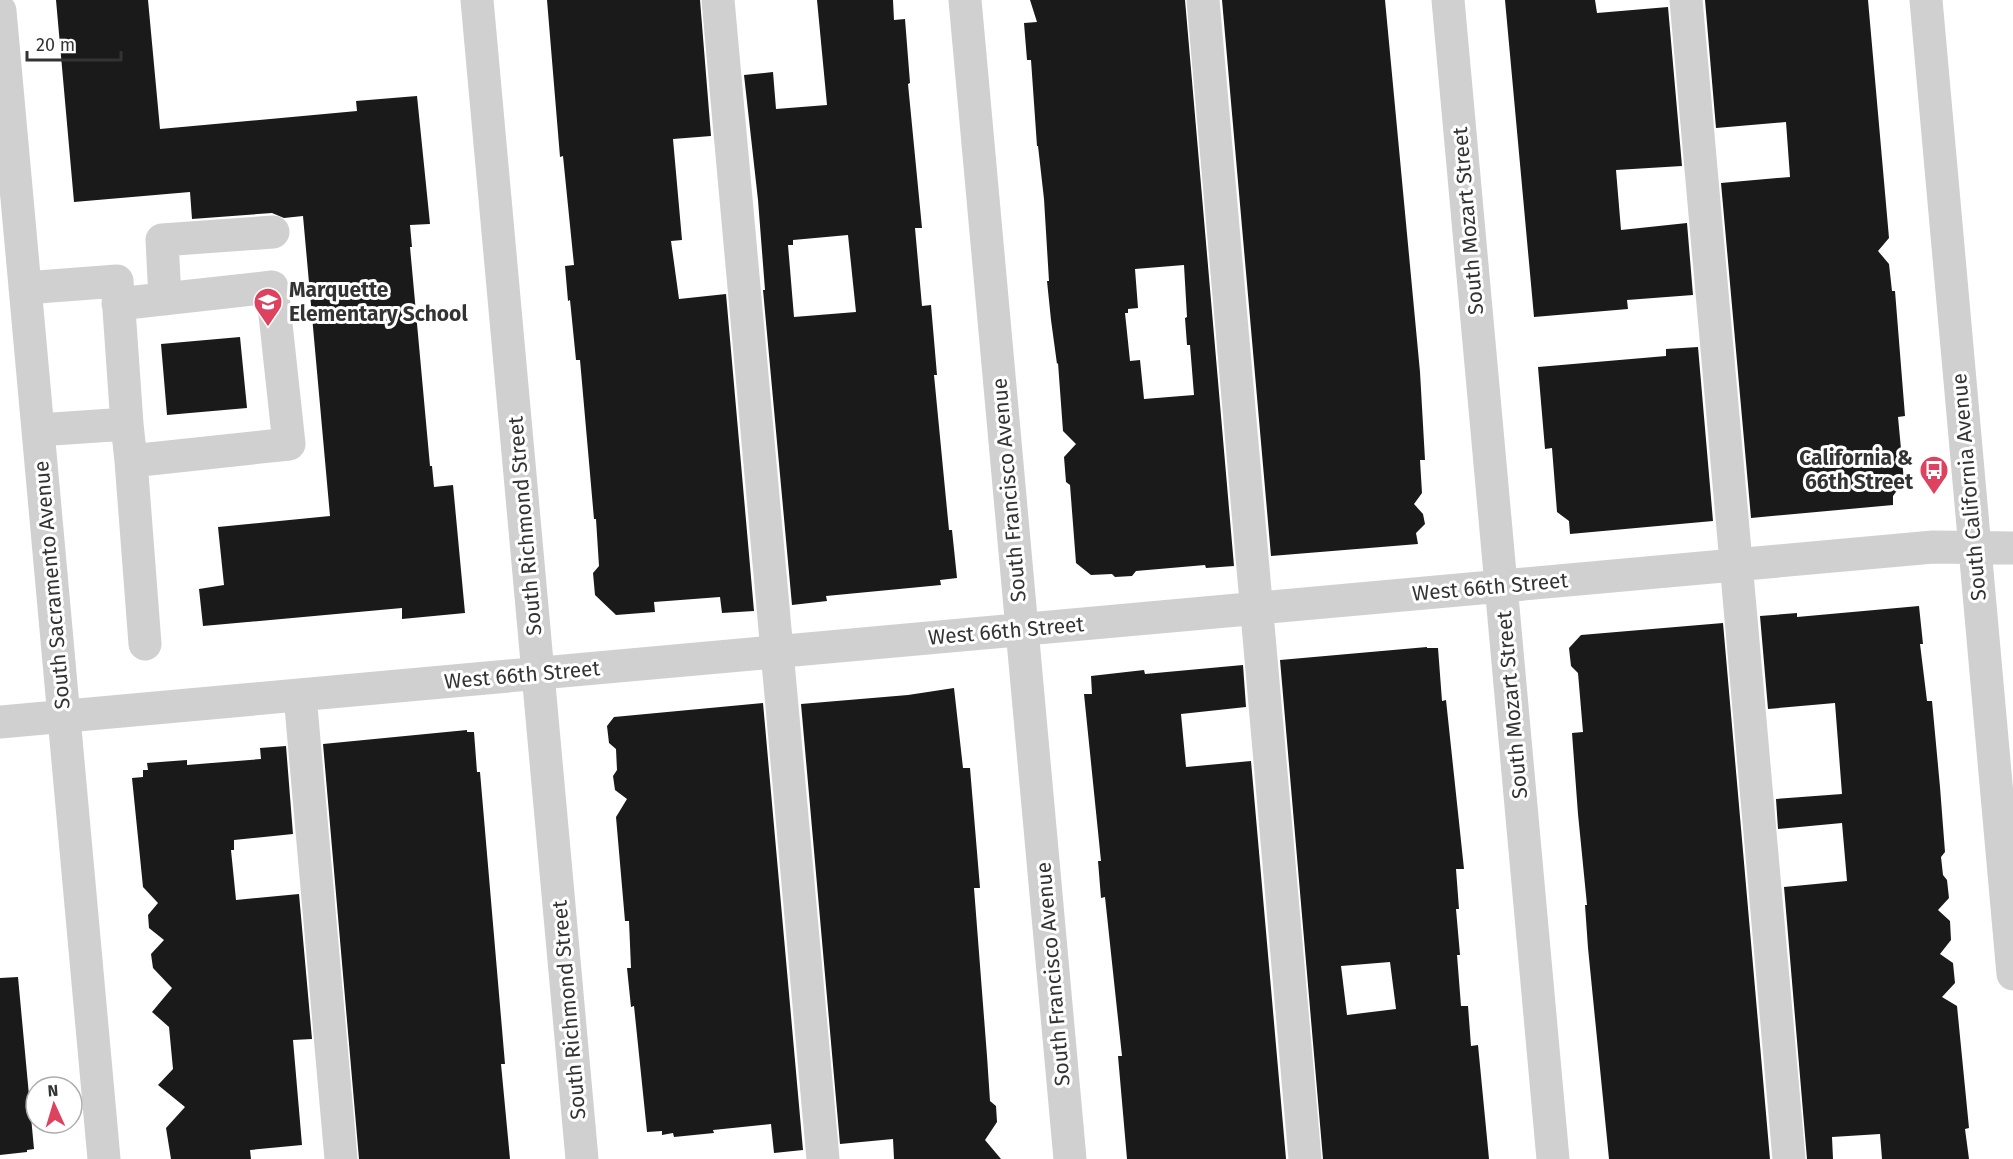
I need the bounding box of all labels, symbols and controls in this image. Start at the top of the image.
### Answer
scale bar [27,24,122,62]
text: 20 m [36,34,75,56]
street label: South Mozart Street [1447,126,1489,316]
place label: Marquette Elementary School [289,277,468,327]
school or university icon: Marquette Elementary School [252,286,284,328]
street label: South California Avenue [1946,372,1992,602]
street label: South Francisco Avenue [986,377,1032,603]
street label: South Richmond Street [502,415,548,637]
place label: California & 66th Street [1799,445,1914,495]
bus stop icon: California & 66th Street [1918,454,1950,496]
street label: South Sacramento Avenue [28,460,76,710]
street label: West 66th Street [1411,567,1569,607]
street label: South Mozart Street [1491,610,1533,800]
street label: West 66th Street [927,611,1085,651]
street label: West 66th Street [443,655,601,695]
street label: South Francisco Avenue [1030,861,1076,1087]
street label: South Richmond Street [546,899,592,1121]
north arrow [24,1075,84,1135]
text: N [47,1081,59,1100]

